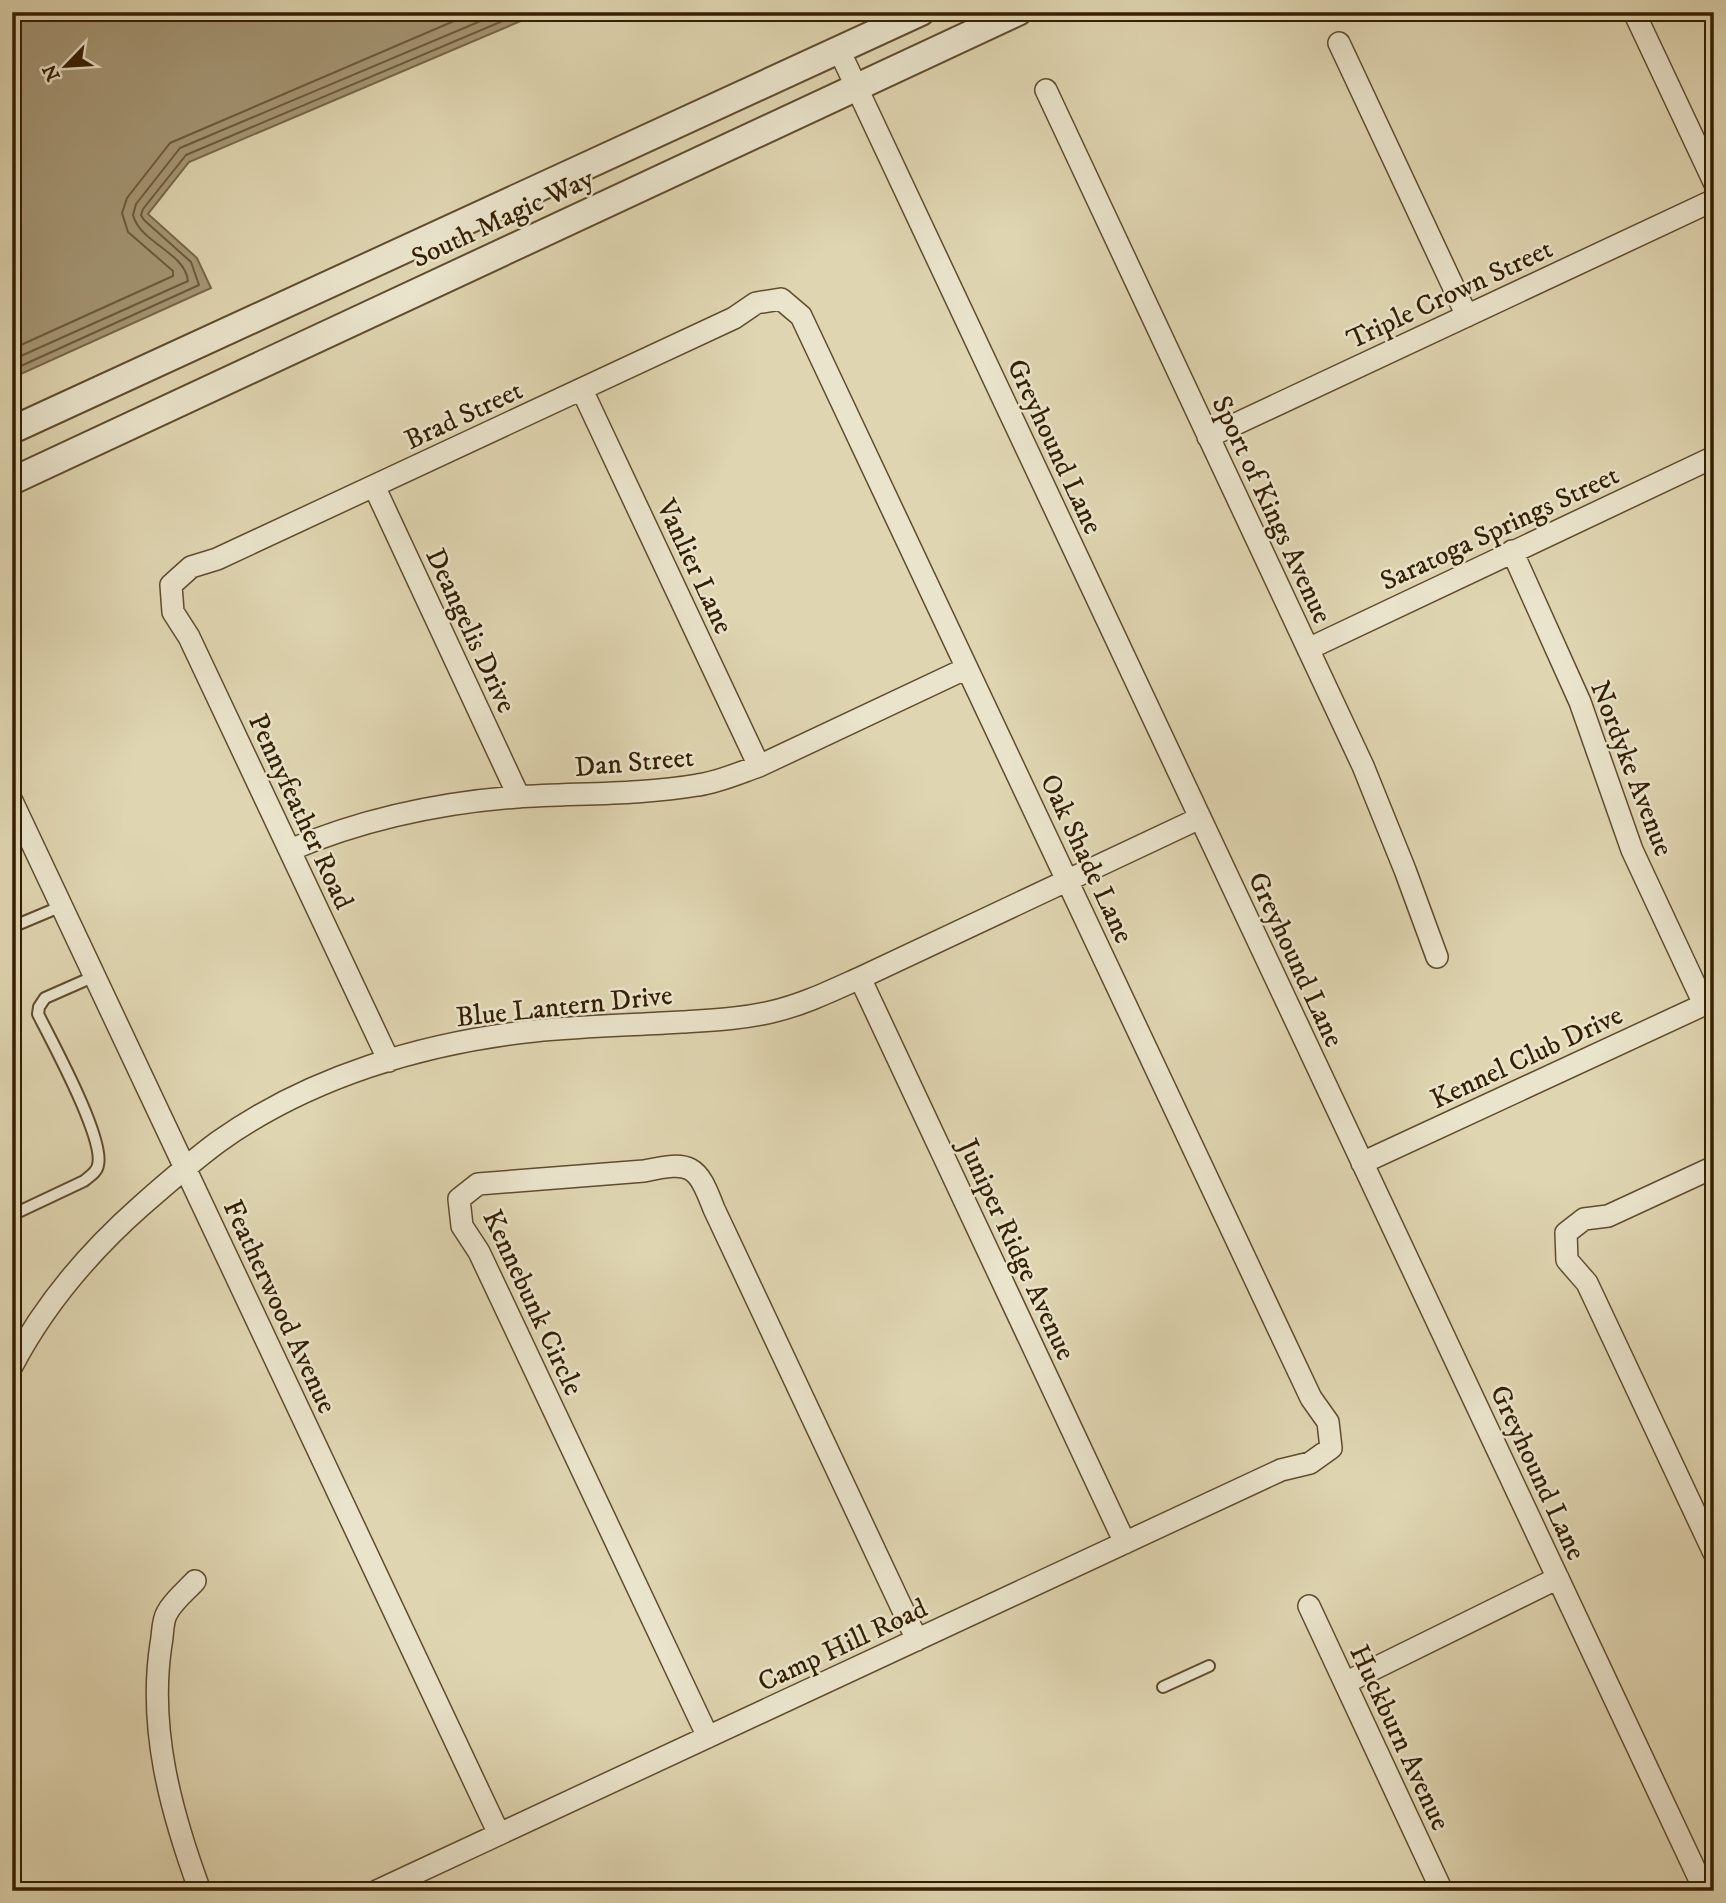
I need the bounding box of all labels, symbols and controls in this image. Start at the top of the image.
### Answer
north arrow [32,32,102,102]
text: N [38,60,66,84]
street label: South Magic Way [406,161,600,276]
street label: Triple Crown Street [1341,231,1558,357]
street label: Greyhound Lane [999,354,1110,540]
street label: Brad Street [399,373,528,458]
street label: Sport of Kings Avenue [1204,390,1340,629]
street label: Saratoga Springs Street [1375,458,1624,599]
street label: Vanlier Lane [648,493,741,639]
street label: Deangelis Drive [417,543,524,718]
street label: Nordyke Avenue [1582,676,1681,861]
street label: Pennyfeather Road [240,708,361,915]
street label: Dan Street [573,740,695,785]
street label: Oak Shade Lane [1032,768,1141,949]
street label: Greyhound Lane [1240,867,1351,1053]
street label: Blue Lantern Drive [454,978,674,1035]
street label: Kennel Club Drive [1425,998,1628,1117]
street label: Juniper Ridge Avenue [949,1131,1083,1366]
street label: Featherwood Avenue [215,1194,344,1419]
street label: Kennebunk Circle [474,1204,591,1401]
street label: Greyhound Lane [1482,1380,1593,1566]
street label: Camp Hill Road [752,1591,933,1700]
street label: Huckburn Avenue [1341,1639,1458,1836]

